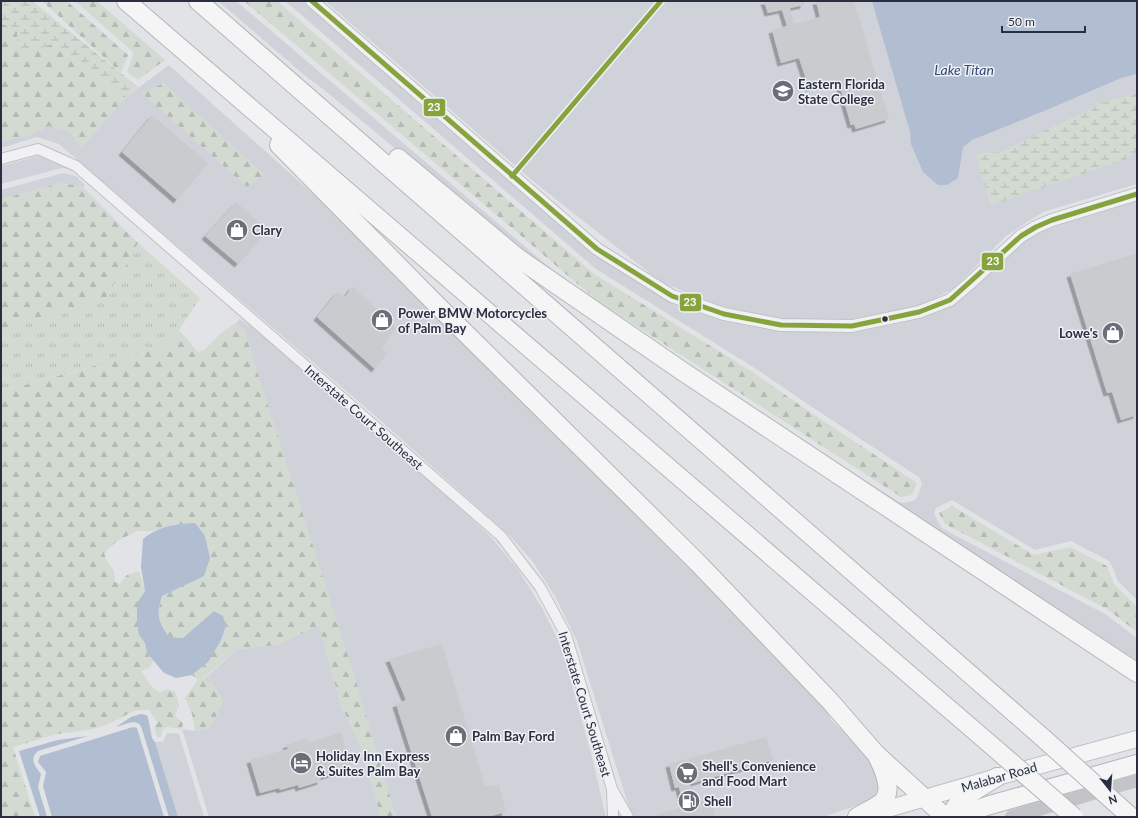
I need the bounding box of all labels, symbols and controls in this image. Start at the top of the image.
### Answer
scale bar [1002,8,1085,34]
text: 50 m [1008,14,1035,29]
water label: Lake Titan [934,61,994,78]
place label: Eastern Florida State College [798,76,885,107]
school or university icon: Eastern Florida State College [770,78,796,104]
line badge: 23 [423,98,446,117]
text: 23 [428,100,440,113]
shop icon: Clary [224,217,250,243]
place label: Clary [252,222,282,238]
line badge: 23 [981,252,1004,271]
text: 23 [987,254,999,267]
line badge: 23 [679,293,702,312]
text: 23 [684,295,696,308]
place label: Power BMW Motorcycles of Palm Bay [398,305,547,336]
shop icon: Power BMW Motorcycles of Palm Bay [369,307,395,333]
unlabelled marker [880,314,890,324]
shop icon: Lowe's [1100,320,1126,346]
place label: Lowe's [1059,325,1098,341]
street label: Interstate Court Southeast [302,361,427,473]
street label: Interstate Court Southeast [555,629,615,779]
shop icon: Palm Bay Ford [443,723,469,749]
place label: Palm Bay Ford [472,728,555,744]
place label: Holiday Inn Express & Suites Palm Bay [316,748,430,779]
hotel icon: Holiday Inn Express & Suites Palm Bay [288,750,314,776]
place label: Shell's Convenience and Food Mart [702,758,816,789]
street label: Malabar Road [959,759,1039,795]
supermarket icon: Shell's Convenience and Food Mart [674,760,700,786]
north arrow [1090,770,1130,810]
fuel station icon: Shell [676,788,702,814]
place label: Shell [704,793,732,809]
text: N [1107,793,1119,807]

